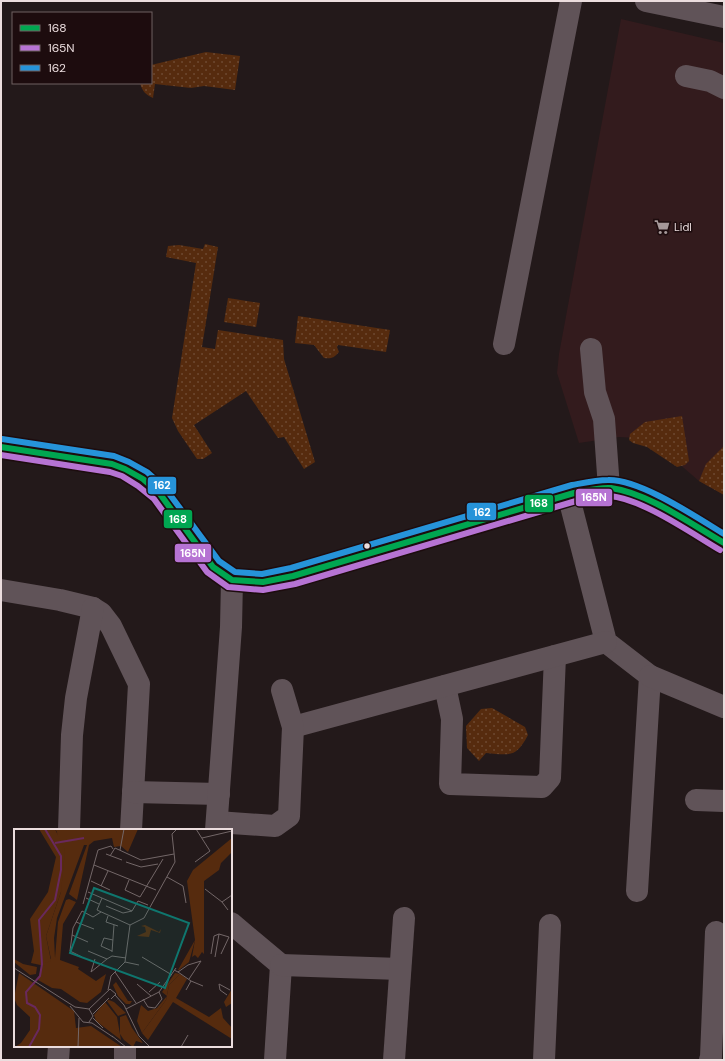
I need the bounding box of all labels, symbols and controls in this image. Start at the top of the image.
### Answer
legend [12,12,152,84]
text: 168 [48,20,67,36]
text: 165N [48,40,75,56]
text: 162 [48,60,66,76]
supermarket icon: Lidl [653,218,671,236]
place label: Lidl [674,220,692,234]
line badge: 162 [147,476,177,495]
text: 162 [153,478,171,492]
line badge: 165N [575,488,613,507]
text: 165N [581,490,607,504]
line badge: 168 [524,494,554,513]
text: 168 [530,496,548,510]
line badge: 162 [466,502,497,521]
text: 162 [473,505,491,519]
line badge: 168 [163,509,193,529]
text: 168 [169,512,187,526]
unlabelled marker [362,541,372,551]
line badge: 165N [174,543,212,563]
text: 165N [180,546,206,560]
inset map [14,829,232,1047]

